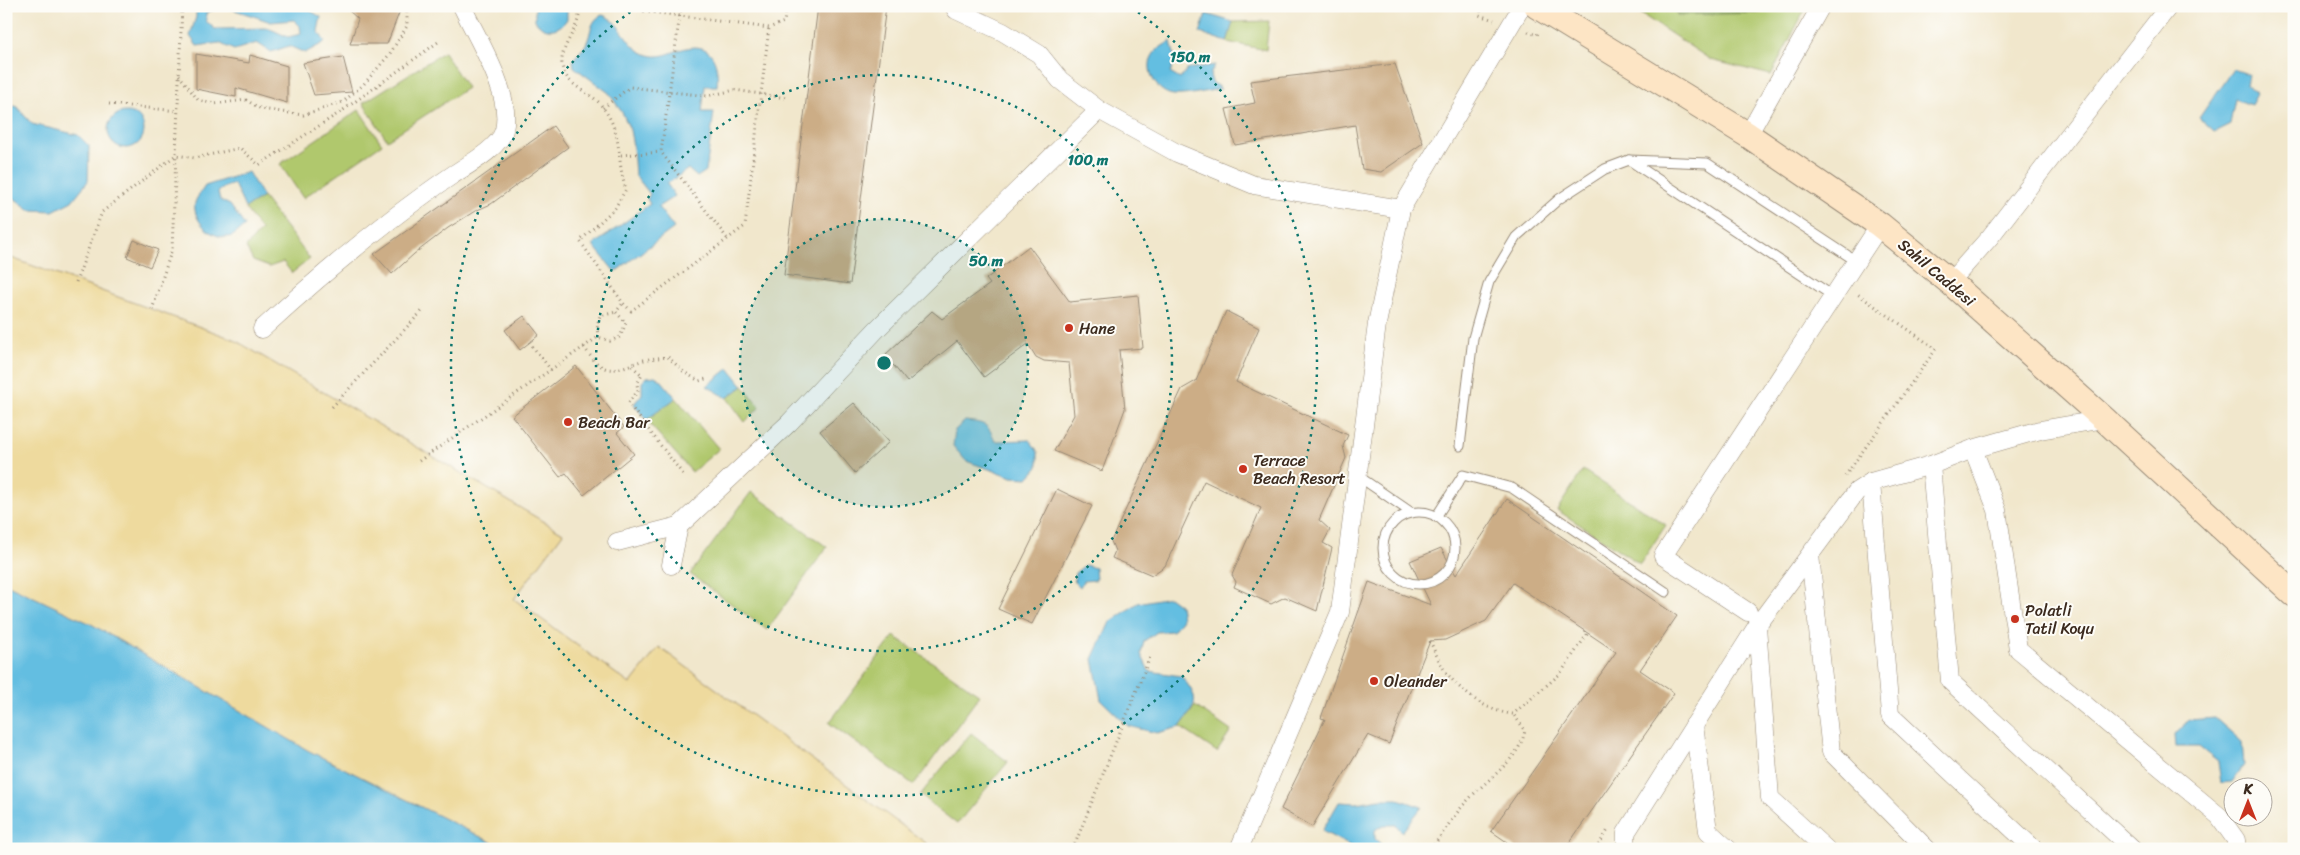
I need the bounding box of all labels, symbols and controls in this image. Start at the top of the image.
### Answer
text: 150 m [1170,44,1211,70]
text: 100 m [1068,147,1109,173]
street label: Sahil Caddesi [1891,231,1983,314]
text: 50 m [969,248,1004,274]
place label: Hane [1079,314,1115,343]
marker: Hane [1063,322,1075,334]
centre of rings [875,354,893,372]
place label: Beach Bar [578,408,651,437]
marker: Beach Bar [562,416,574,428]
place label: Terrace Beach Resort [1253,446,1346,493]
marker: Terrace Beach Resort [1237,463,1249,475]
place label: Polatli Tatil Koyu [2025,596,2094,643]
marker: Polatli Tatil Koyu [2009,613,2021,625]
place label: Oleander [1384,667,1448,696]
marker: Oleander [1368,675,1380,687]
text: K [2243,777,2254,802]
north arrow [2222,778,2272,828]

